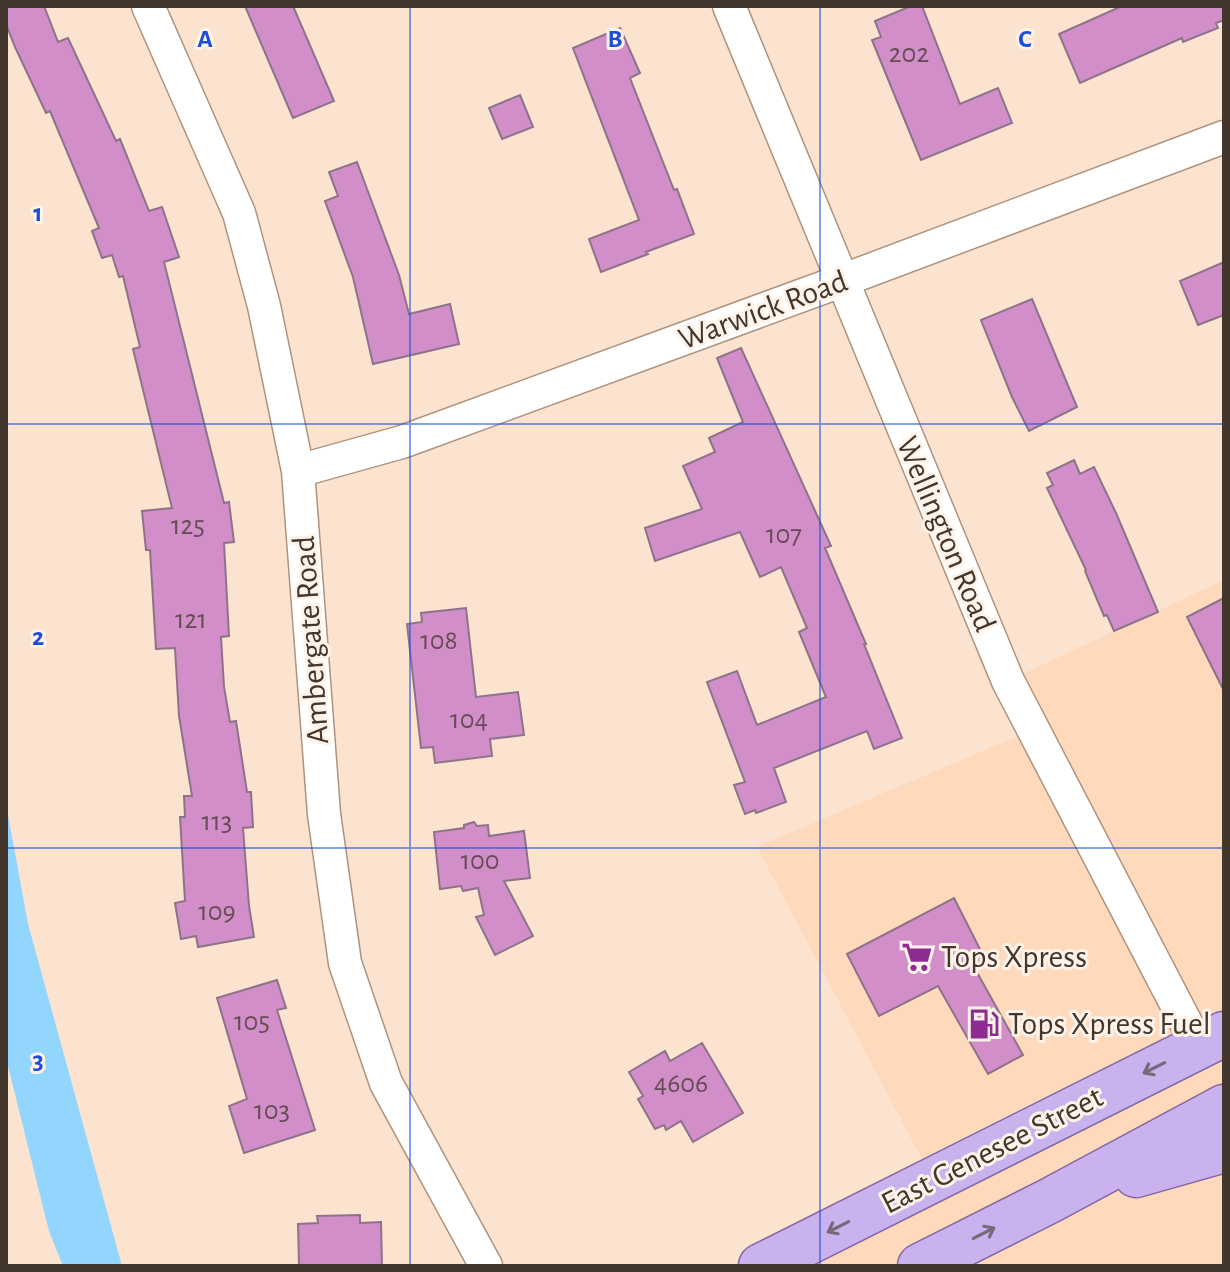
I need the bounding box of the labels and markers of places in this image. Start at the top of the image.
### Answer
supermarket icon: Tops Xpress [900,940,934,974]
place label: Tops Xpress [941,941,1087,973]
fuel station icon: Tops Xpress Fuel [967,1007,1001,1041]
place label: Tops Xpress Fuel [1008,1008,1211,1040]

